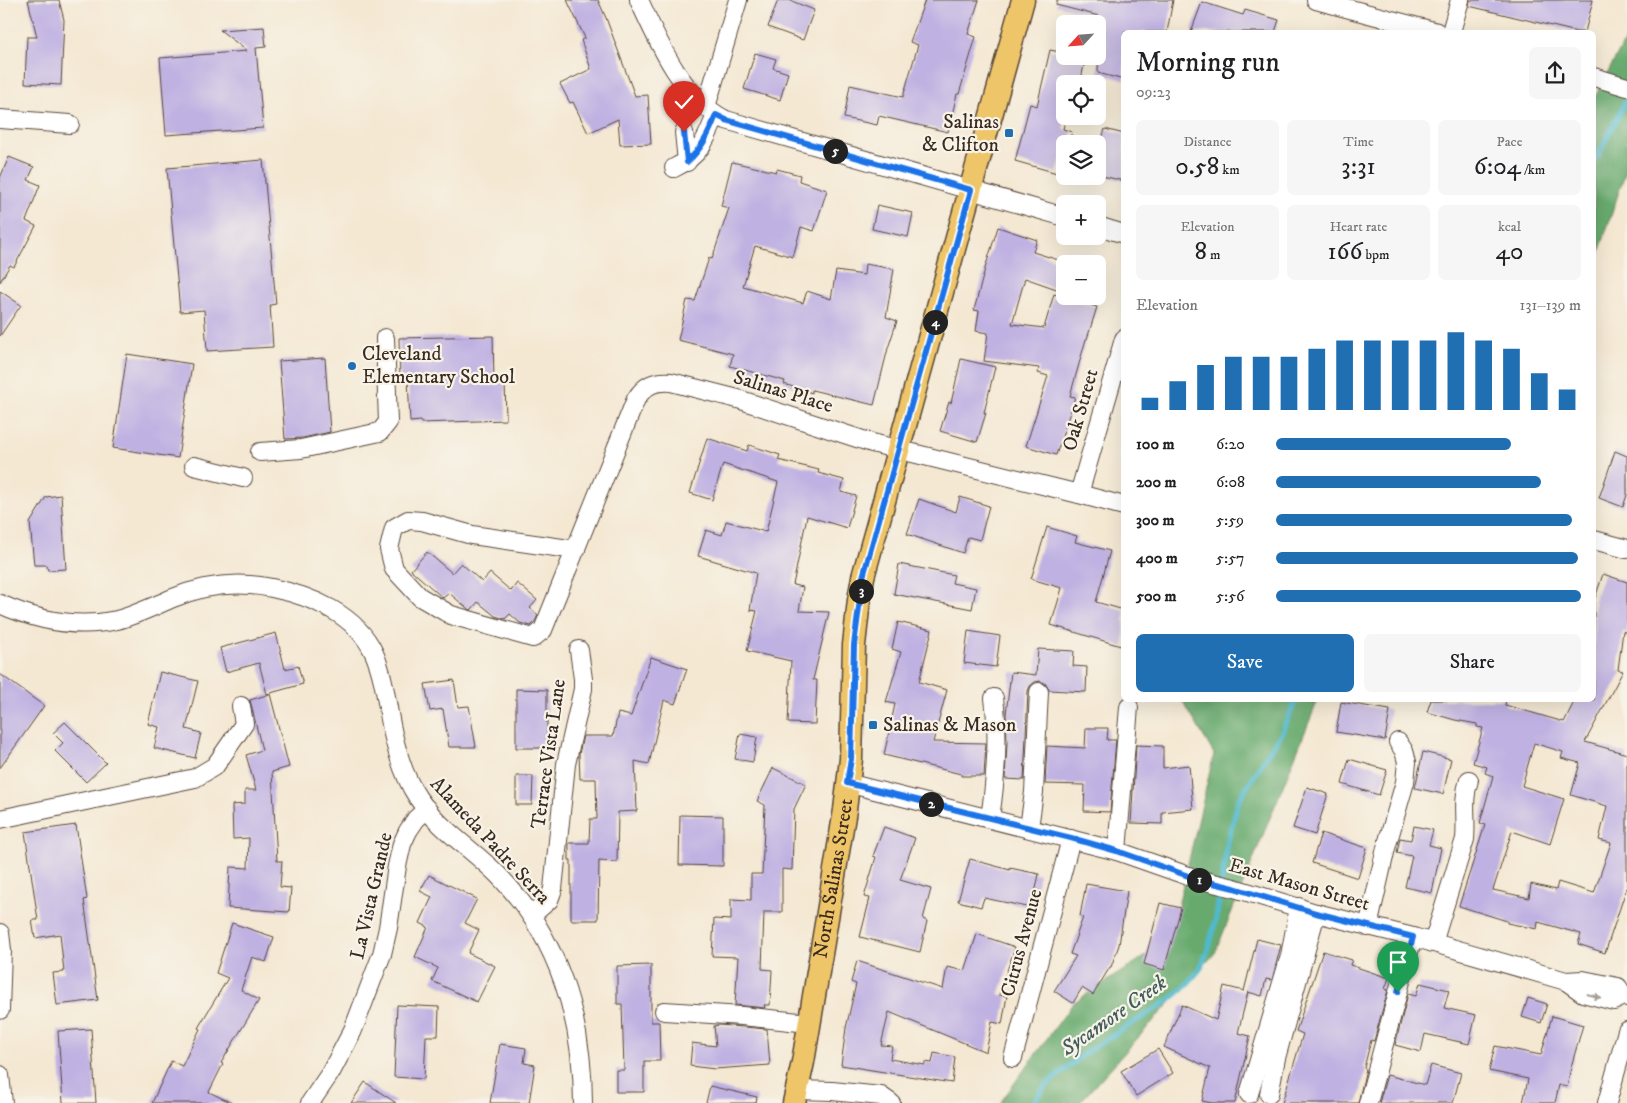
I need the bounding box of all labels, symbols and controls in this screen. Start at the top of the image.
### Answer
north arrow [1056,15,1106,65]
map controls [1056,15,1106,305]
text: Morning run [1136,45,1280,80]
button: share [1529,47,1581,99]
button: locate [1056,75,1106,125]
pin [663,81,705,132]
text: 09:23 [1136,82,1171,102]
icon: check [670,88,698,116]
place label: Salinas & Clifton [922,110,1000,158]
marker: Salinas & Clifton [1003,127,1015,139]
text: Distance [1183,133,1232,151]
text: Time [1343,133,1374,151]
text: Pace [1497,133,1522,151]
button: layers [1056,135,1106,185]
pin: 5 [822,138,848,164]
text: 5 [832,142,839,160]
text: 0.58 [1175,151,1219,182]
text: 3:31 [1341,151,1376,182]
text: 6:04 [1474,151,1521,182]
text: km [1219,161,1240,179]
text: /km [1521,161,1545,179]
button: + [1056,195,1106,245]
text: Elevation [1180,218,1235,236]
text: Heart rate [1330,218,1387,236]
text: kcal [1498,218,1521,236]
text: 8 [1194,236,1207,267]
text: 166 [1327,236,1363,267]
text: 40 [1496,236,1523,267]
text: m [1207,246,1221,264]
text: bpm [1363,246,1390,264]
button: − [1056,255,1106,305]
text: Elevation [1136,295,1198,315]
text: 131–139 m [1520,295,1581,315]
pin: 4 [922,310,948,334]
text: 4 [931,313,940,331]
place label: Cleveland Elementary School [362,342,515,390]
marker: Cleveland Elementary School [346,360,358,372]
street label: Salinas Place [730,365,836,419]
street label: Oak Street [1057,366,1105,454]
text: 100 m [1136,434,1175,454]
text: 6:20 [1216,434,1245,454]
text: 200 m [1136,472,1177,492]
text: 6:08 [1216,472,1245,492]
text: 300 m [1136,510,1175,530]
text: 5:59 [1216,510,1244,530]
text: 400 m [1136,548,1178,568]
text: 5:57 [1216,548,1245,568]
pin: 3 [848,578,874,604]
text: 3 [859,582,864,600]
text: 500 m [1136,586,1177,606]
text: 5:56 [1216,586,1244,606]
button: Save [1136,634,1354,692]
button: Share [1364,634,1581,692]
street label: Terrace Vista Lane [526,677,572,831]
place label: Salinas & Mason [883,713,1017,738]
marker: Salinas & Mason [867,719,879,731]
street label: Alameda Padre Serra [424,772,556,910]
pin: 2 [918,792,944,816]
text: 2 [928,795,935,813]
street label: North Salinas Street [808,797,859,960]
street label: La Vista Grande [345,830,399,962]
street label: East Mason Street [1226,853,1372,917]
pin: 1 [1186,868,1212,892]
text: 1 [1197,871,1202,889]
street label: Citrus Avenue [996,886,1048,1000]
pin [1377,941,1419,992]
icon: arrive [1384,948,1412,976]
water label: Sycamore Creek [1055,970,1172,1063]
one-way arrow [1586,992,1601,1000]

